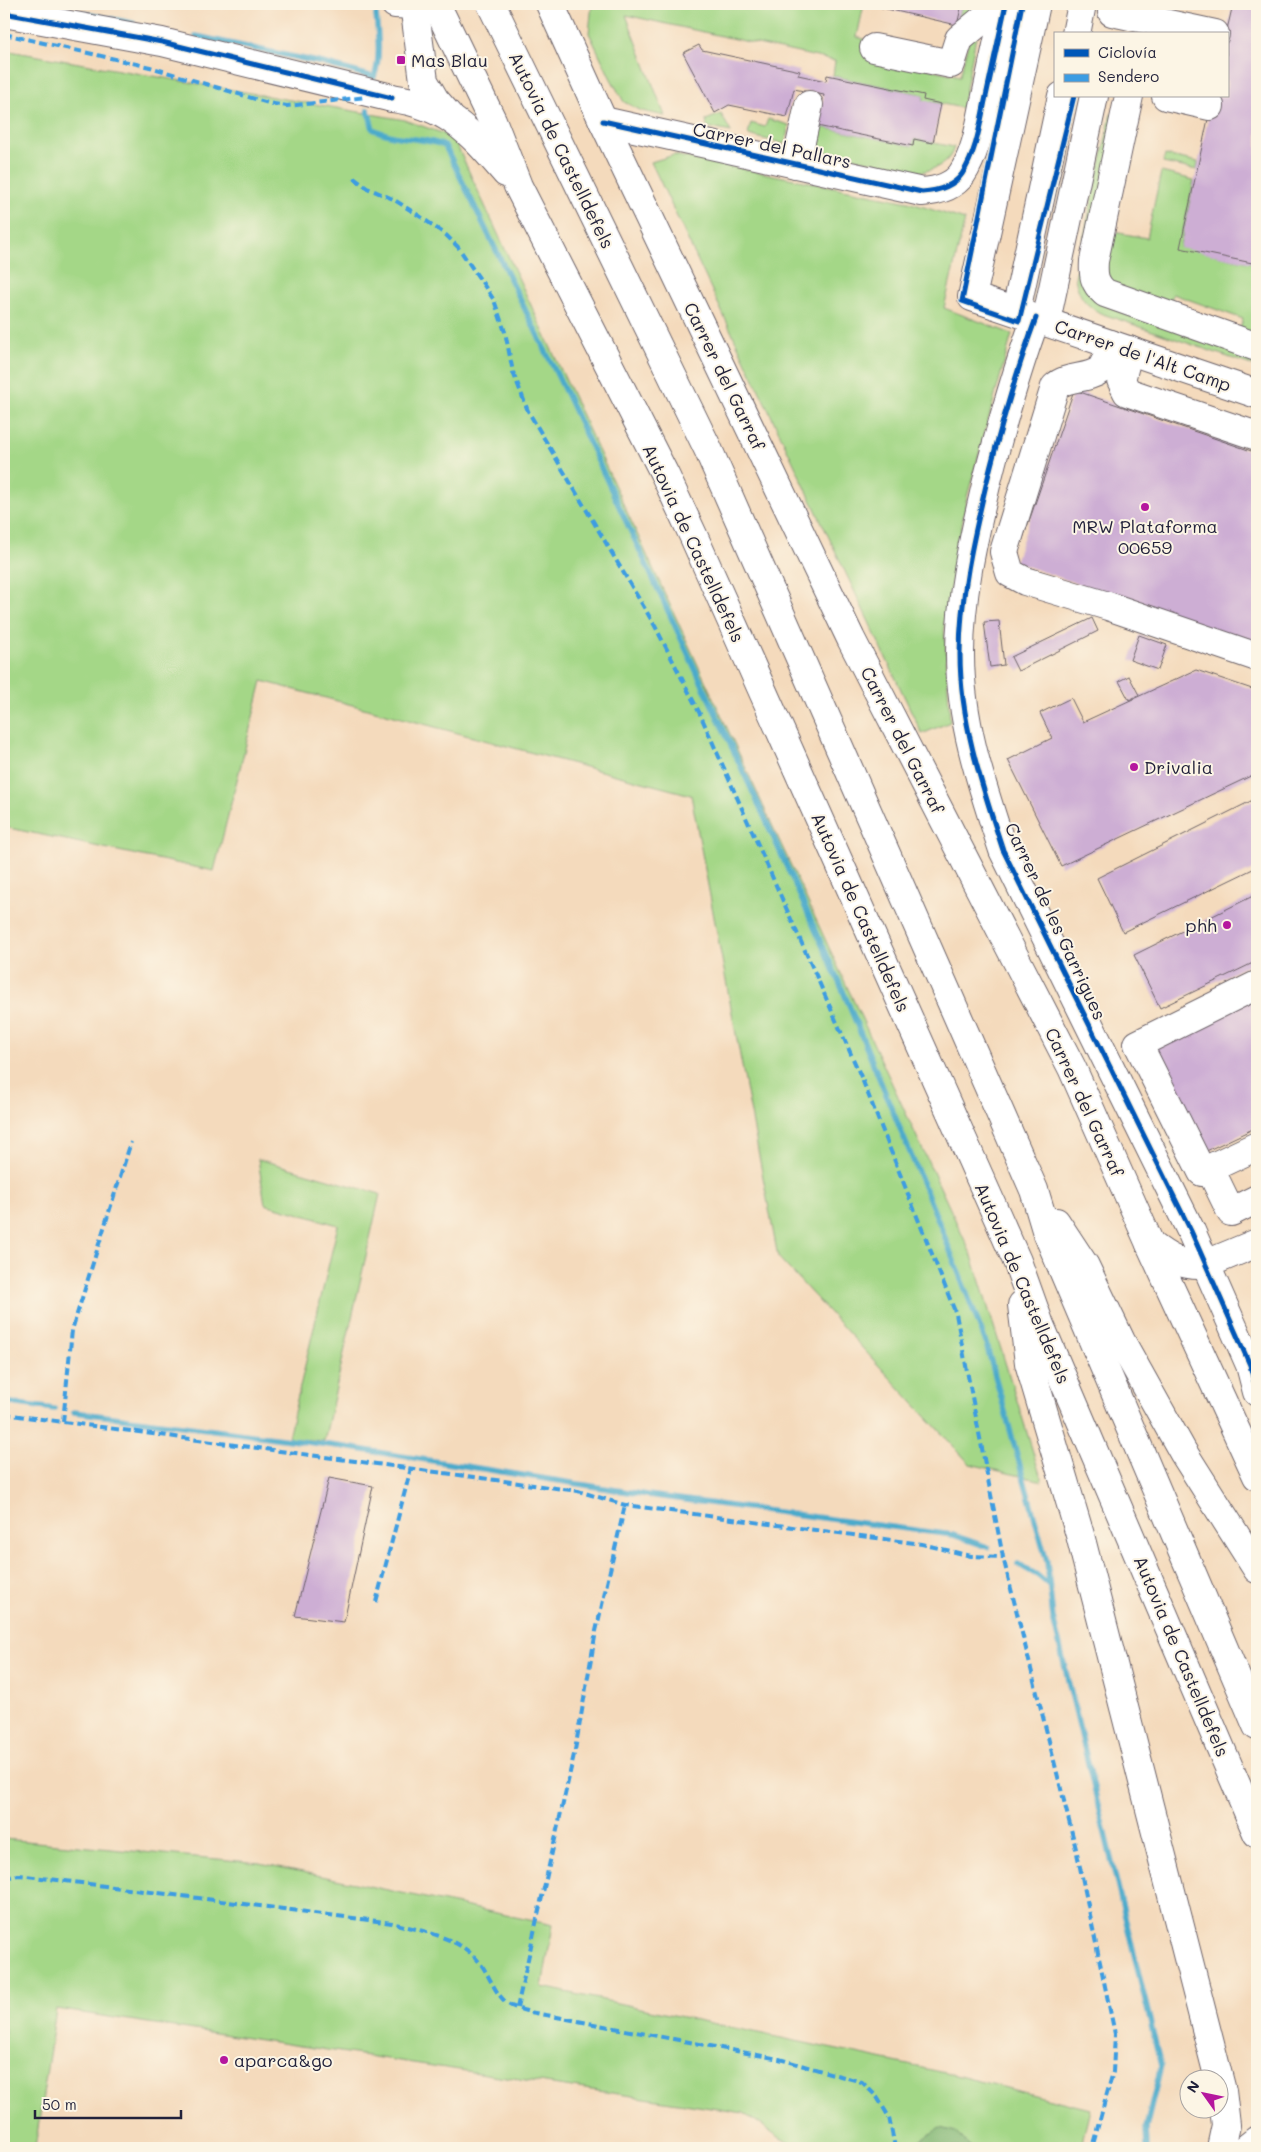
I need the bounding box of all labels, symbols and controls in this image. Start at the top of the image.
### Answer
legend [1054,32,1228,98]
text: Ciclovía [1098,42,1157,62]
place label: Mas Blau [411,48,488,72]
street label: Autovia de Castelldefels [504,48,620,252]
marker: Mas Blau [395,54,407,66]
text: Sendero [1098,66,1159,86]
street label: Carrer del Pallars [691,117,853,173]
street label: Carrer del Garraf [679,298,772,455]
street label: Carrer de l'Alt Camp [1052,314,1234,396]
street label: Autovia de Castelldefels [637,440,751,646]
marker: MRW Plataforma 00659 [1139,501,1151,513]
place label: MRW Plataforma 00659 [1072,514,1218,559]
street label: Carrer del Garraf [856,662,951,818]
place label: Drivalia [1144,755,1213,779]
marker: Drivalia [1128,761,1140,773]
street label: Autovia de Castelldefels [806,808,916,1016]
street label: Carrer de les Garrigues [1000,819,1112,1023]
place label: phh [1186,913,1217,937]
marker: phh [1221,919,1233,931]
street label: Carrer del Garraf [1040,1024,1130,1181]
street label: Autovia de Castelldefels [970,1179,1076,1387]
street label: Autovia de Castelldefels [1129,1552,1235,1760]
place label: aparca&go [234,2048,333,2072]
marker: aparca&go [218,2054,230,2066]
north arrow [1178,2070,1228,2120]
text: N [1182,2077,1204,2096]
scale bar [35,2087,181,2119]
text: 50 m [42,2094,77,2114]

